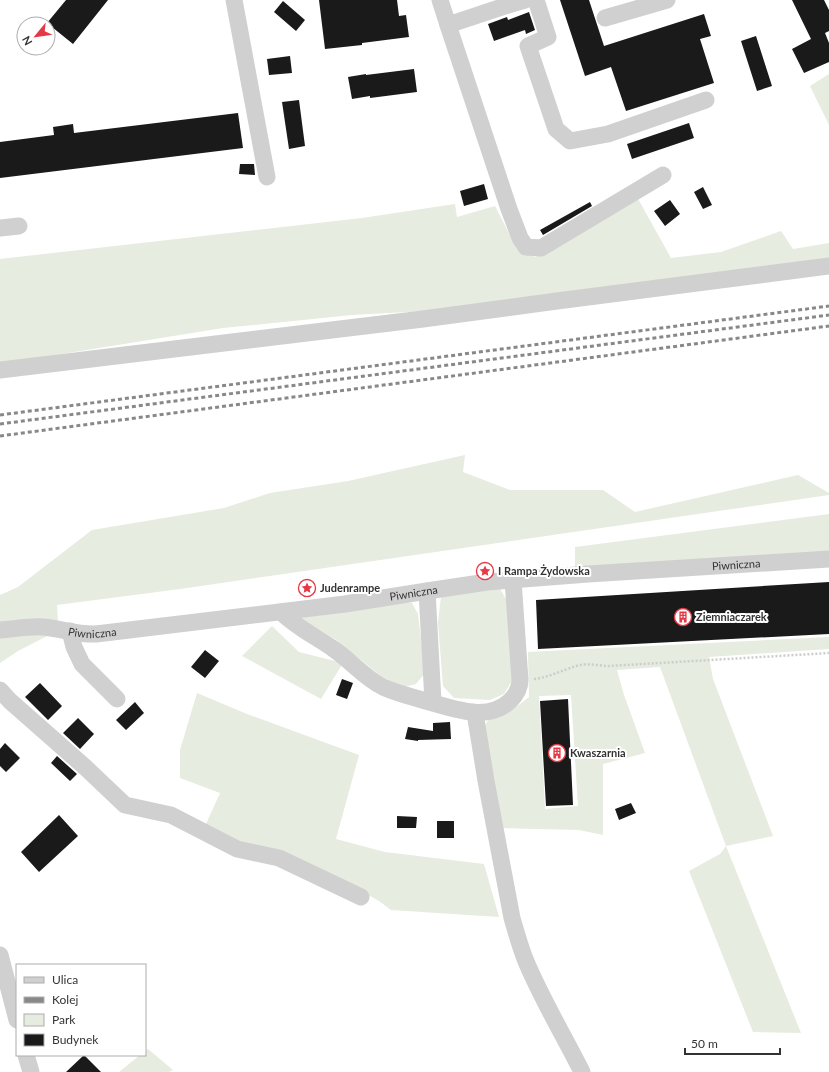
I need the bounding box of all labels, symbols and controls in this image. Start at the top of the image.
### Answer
north arrow [16,16,56,56]
text: N [19,34,35,48]
street label: Piwniczna [712,556,761,572]
place icon: I Rampa Żydowska [475,561,495,581]
place label: I Rampa Żydowska [498,564,590,577]
place icon: Judenrampe [297,578,317,598]
place label: Judenrampe [320,581,380,594]
street label: Piwniczna [389,582,438,603]
building icon: Ziemniaczarek [673,607,693,627]
place label: Ziemniaczarek [696,610,767,623]
street label: Piwniczna [67,624,117,640]
building icon: Kwaszarnia [547,743,567,763]
place label: Kwaszarnia [570,746,626,759]
legend [16,964,146,1056]
text: Ulica [52,972,78,987]
text: Kolej [52,992,78,1007]
text: Park [52,1012,76,1027]
scale bar [685,1030,780,1056]
text: Budynek [52,1032,99,1047]
text: 50 m [691,1036,718,1051]

